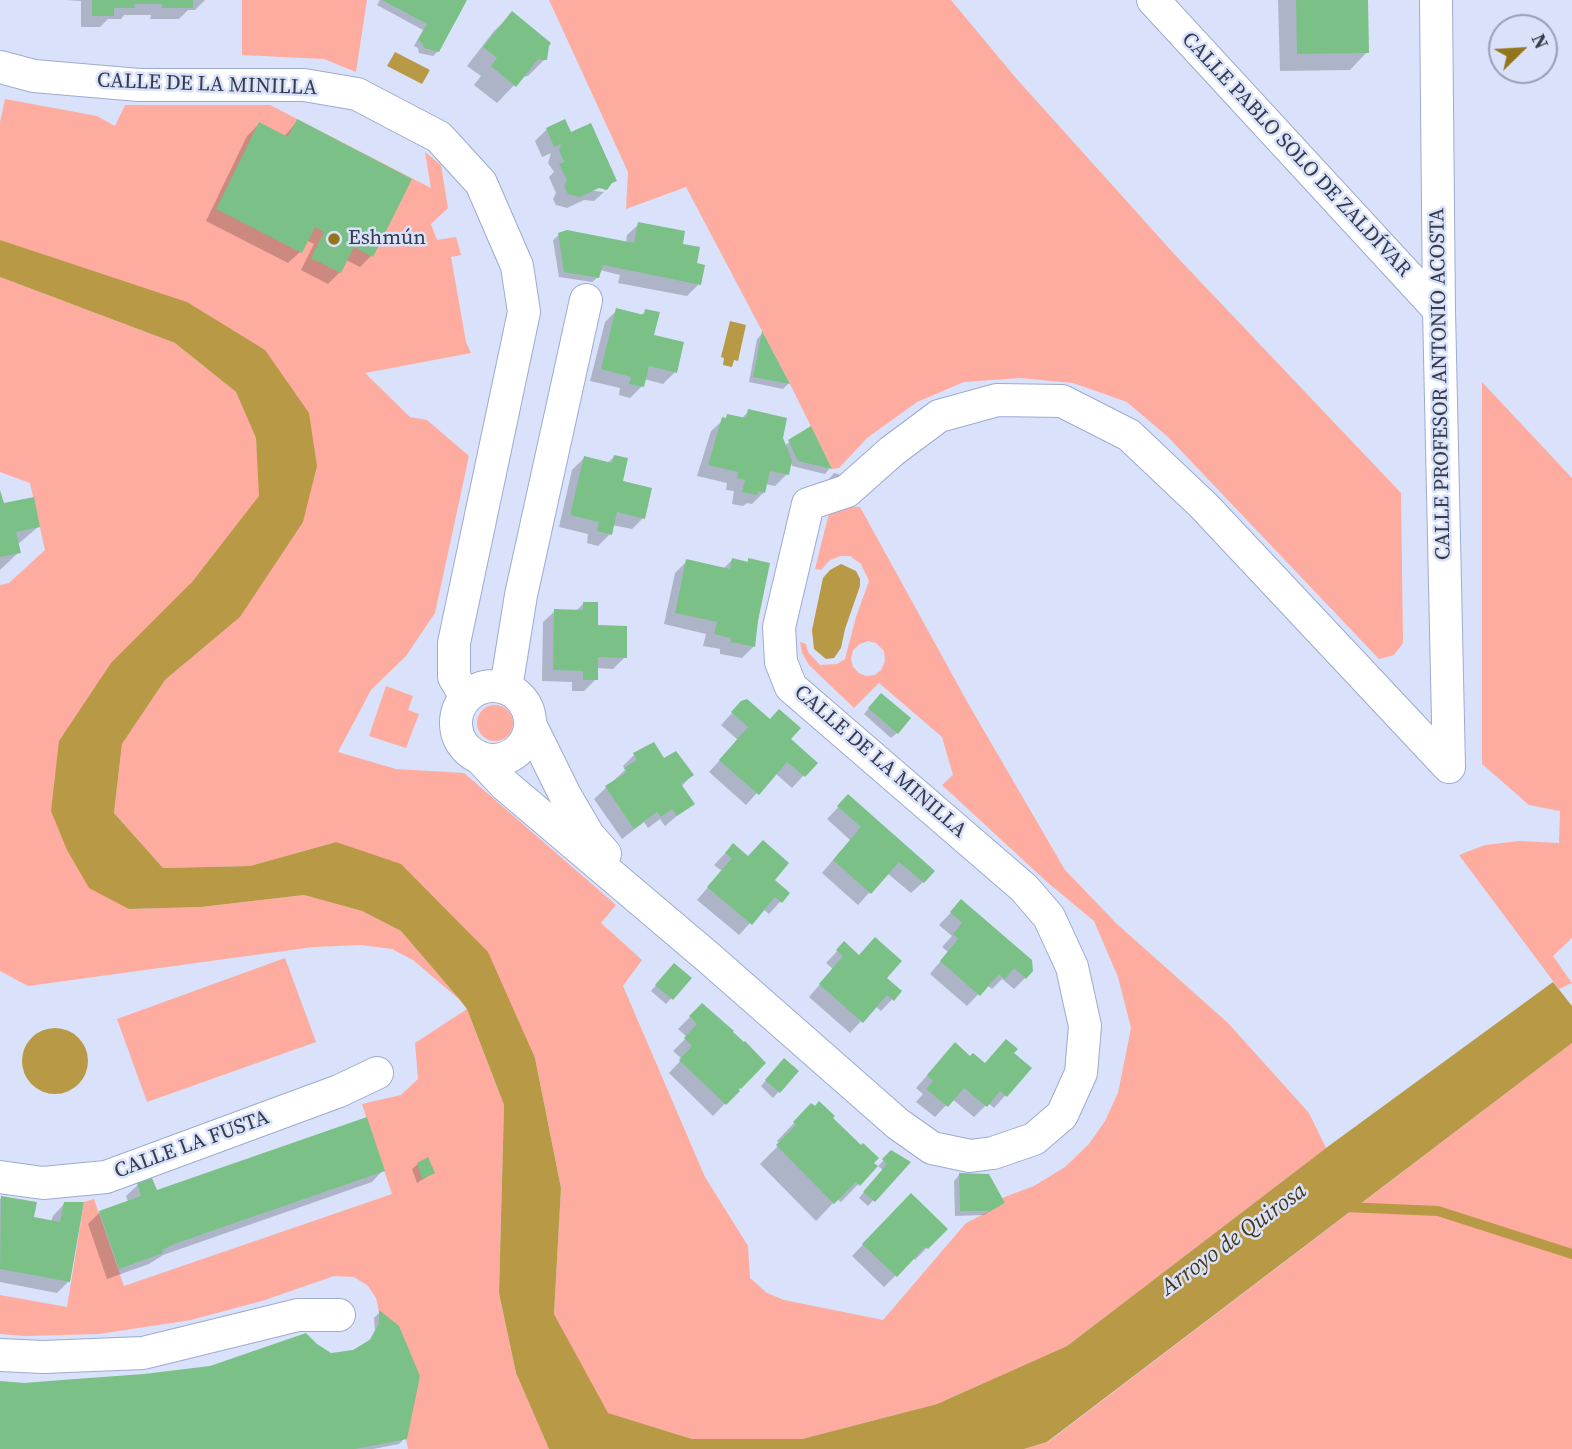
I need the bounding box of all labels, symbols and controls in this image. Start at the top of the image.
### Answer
north arrow [1488,14,1558,84]
street label: CALLE PABLO SOLO DE ZALDÍVAR [1176,27,1416,283]
text: N [1526,30,1555,53]
street label: CALLE DE LA MINILLA [96,69,318,101]
street label: CALLE PROFESOR ANTONIO ACOSTA [1425,208,1457,560]
place label: Eshmún [348,226,426,252]
marker: Eshmún [326,231,342,247]
street label: CALLE DE LA MINILLA [789,680,971,844]
street label: CALLE LA FUSTA [111,1105,273,1185]
water label: Arroyo de Quirosa [1156,1178,1312,1302]

